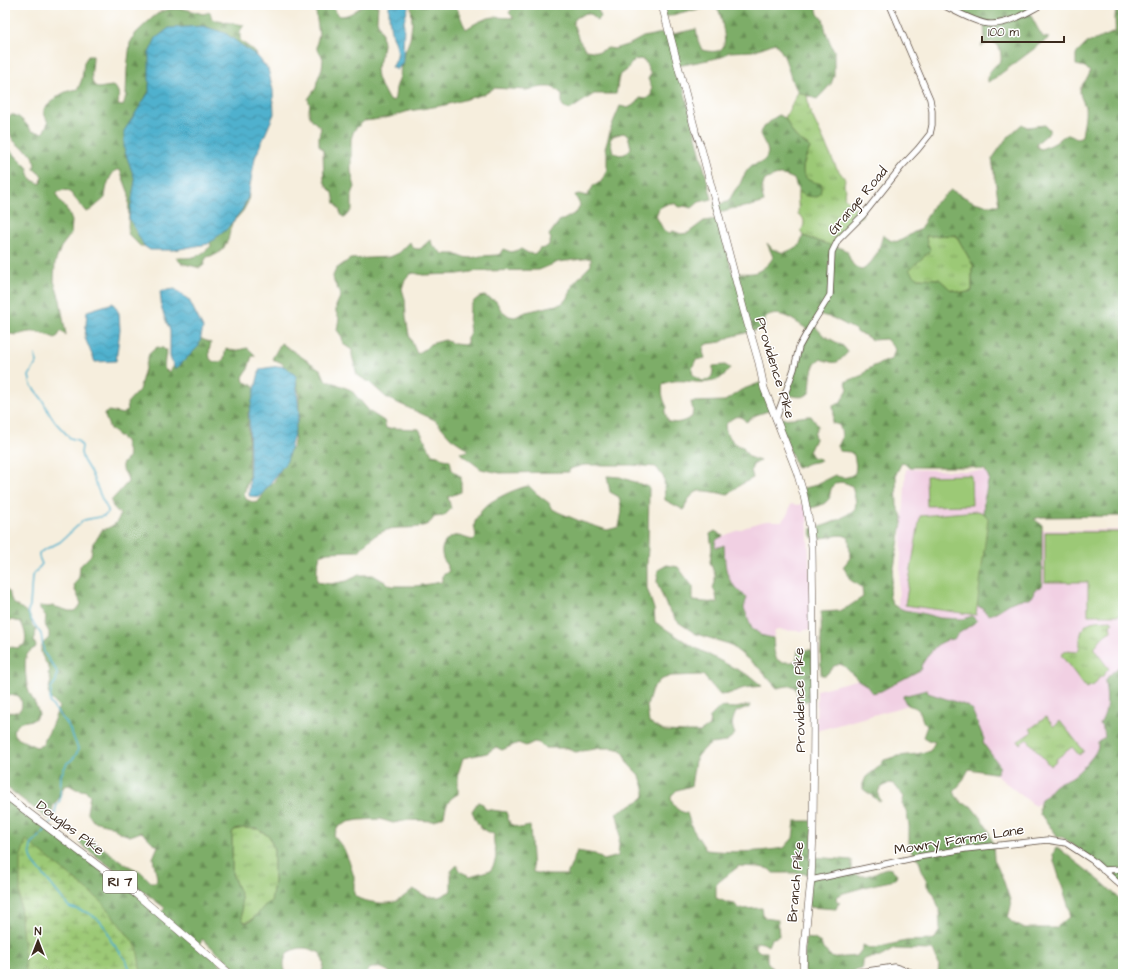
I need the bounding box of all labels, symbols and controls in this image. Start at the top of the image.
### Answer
scale bar [982,18,1064,44]
text: 100 m [988,24,1019,41]
street label: Grange Road [823,162,893,240]
street label: Providence Pike [750,315,800,421]
street label: Providence Pike [789,647,811,753]
street label: Douglas Pike [32,796,108,860]
street label: Mowry Farms Lane [893,820,1026,860]
street label: Branch Pike [783,841,810,923]
road number: RI 7 [103,871,137,893]
north arrow [18,921,58,961]
text: N [35,924,42,939]

